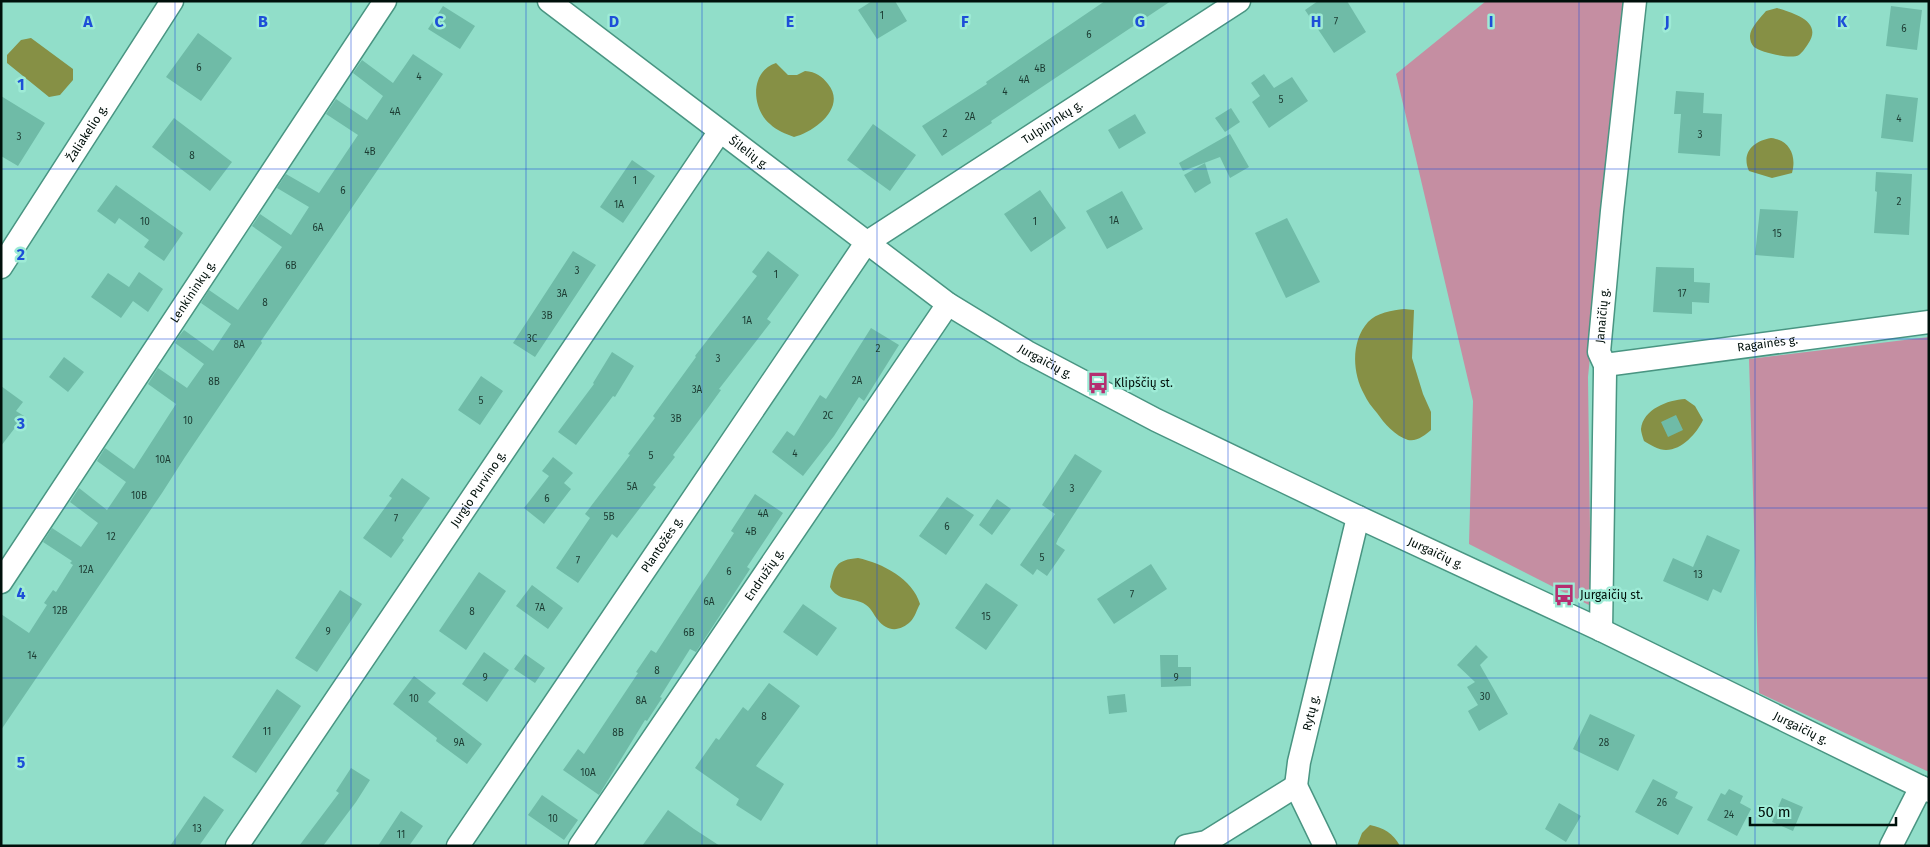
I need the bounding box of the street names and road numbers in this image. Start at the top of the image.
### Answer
street label: Tulpininkų g. [1019,97,1085,147]
street label: Žaliakelio g. [63,102,110,164]
street label: Šilelių g. [726,132,772,172]
street label: Lenkininkų g. [167,258,219,325]
street label: Janaičių g. [1593,287,1612,344]
street label: Ragainės g. [1736,332,1799,354]
street label: Jurgaičių g. [1016,341,1075,382]
street label: Jurgio Purvino g. [448,448,509,530]
street label: Plantožės g. [638,514,686,575]
street label: Jurgaičių g. [1406,534,1466,572]
street label: Endružių g. [742,546,787,603]
street label: Rytų g. [1300,693,1322,732]
street label: Jurgaičių g. [1771,709,1831,748]

